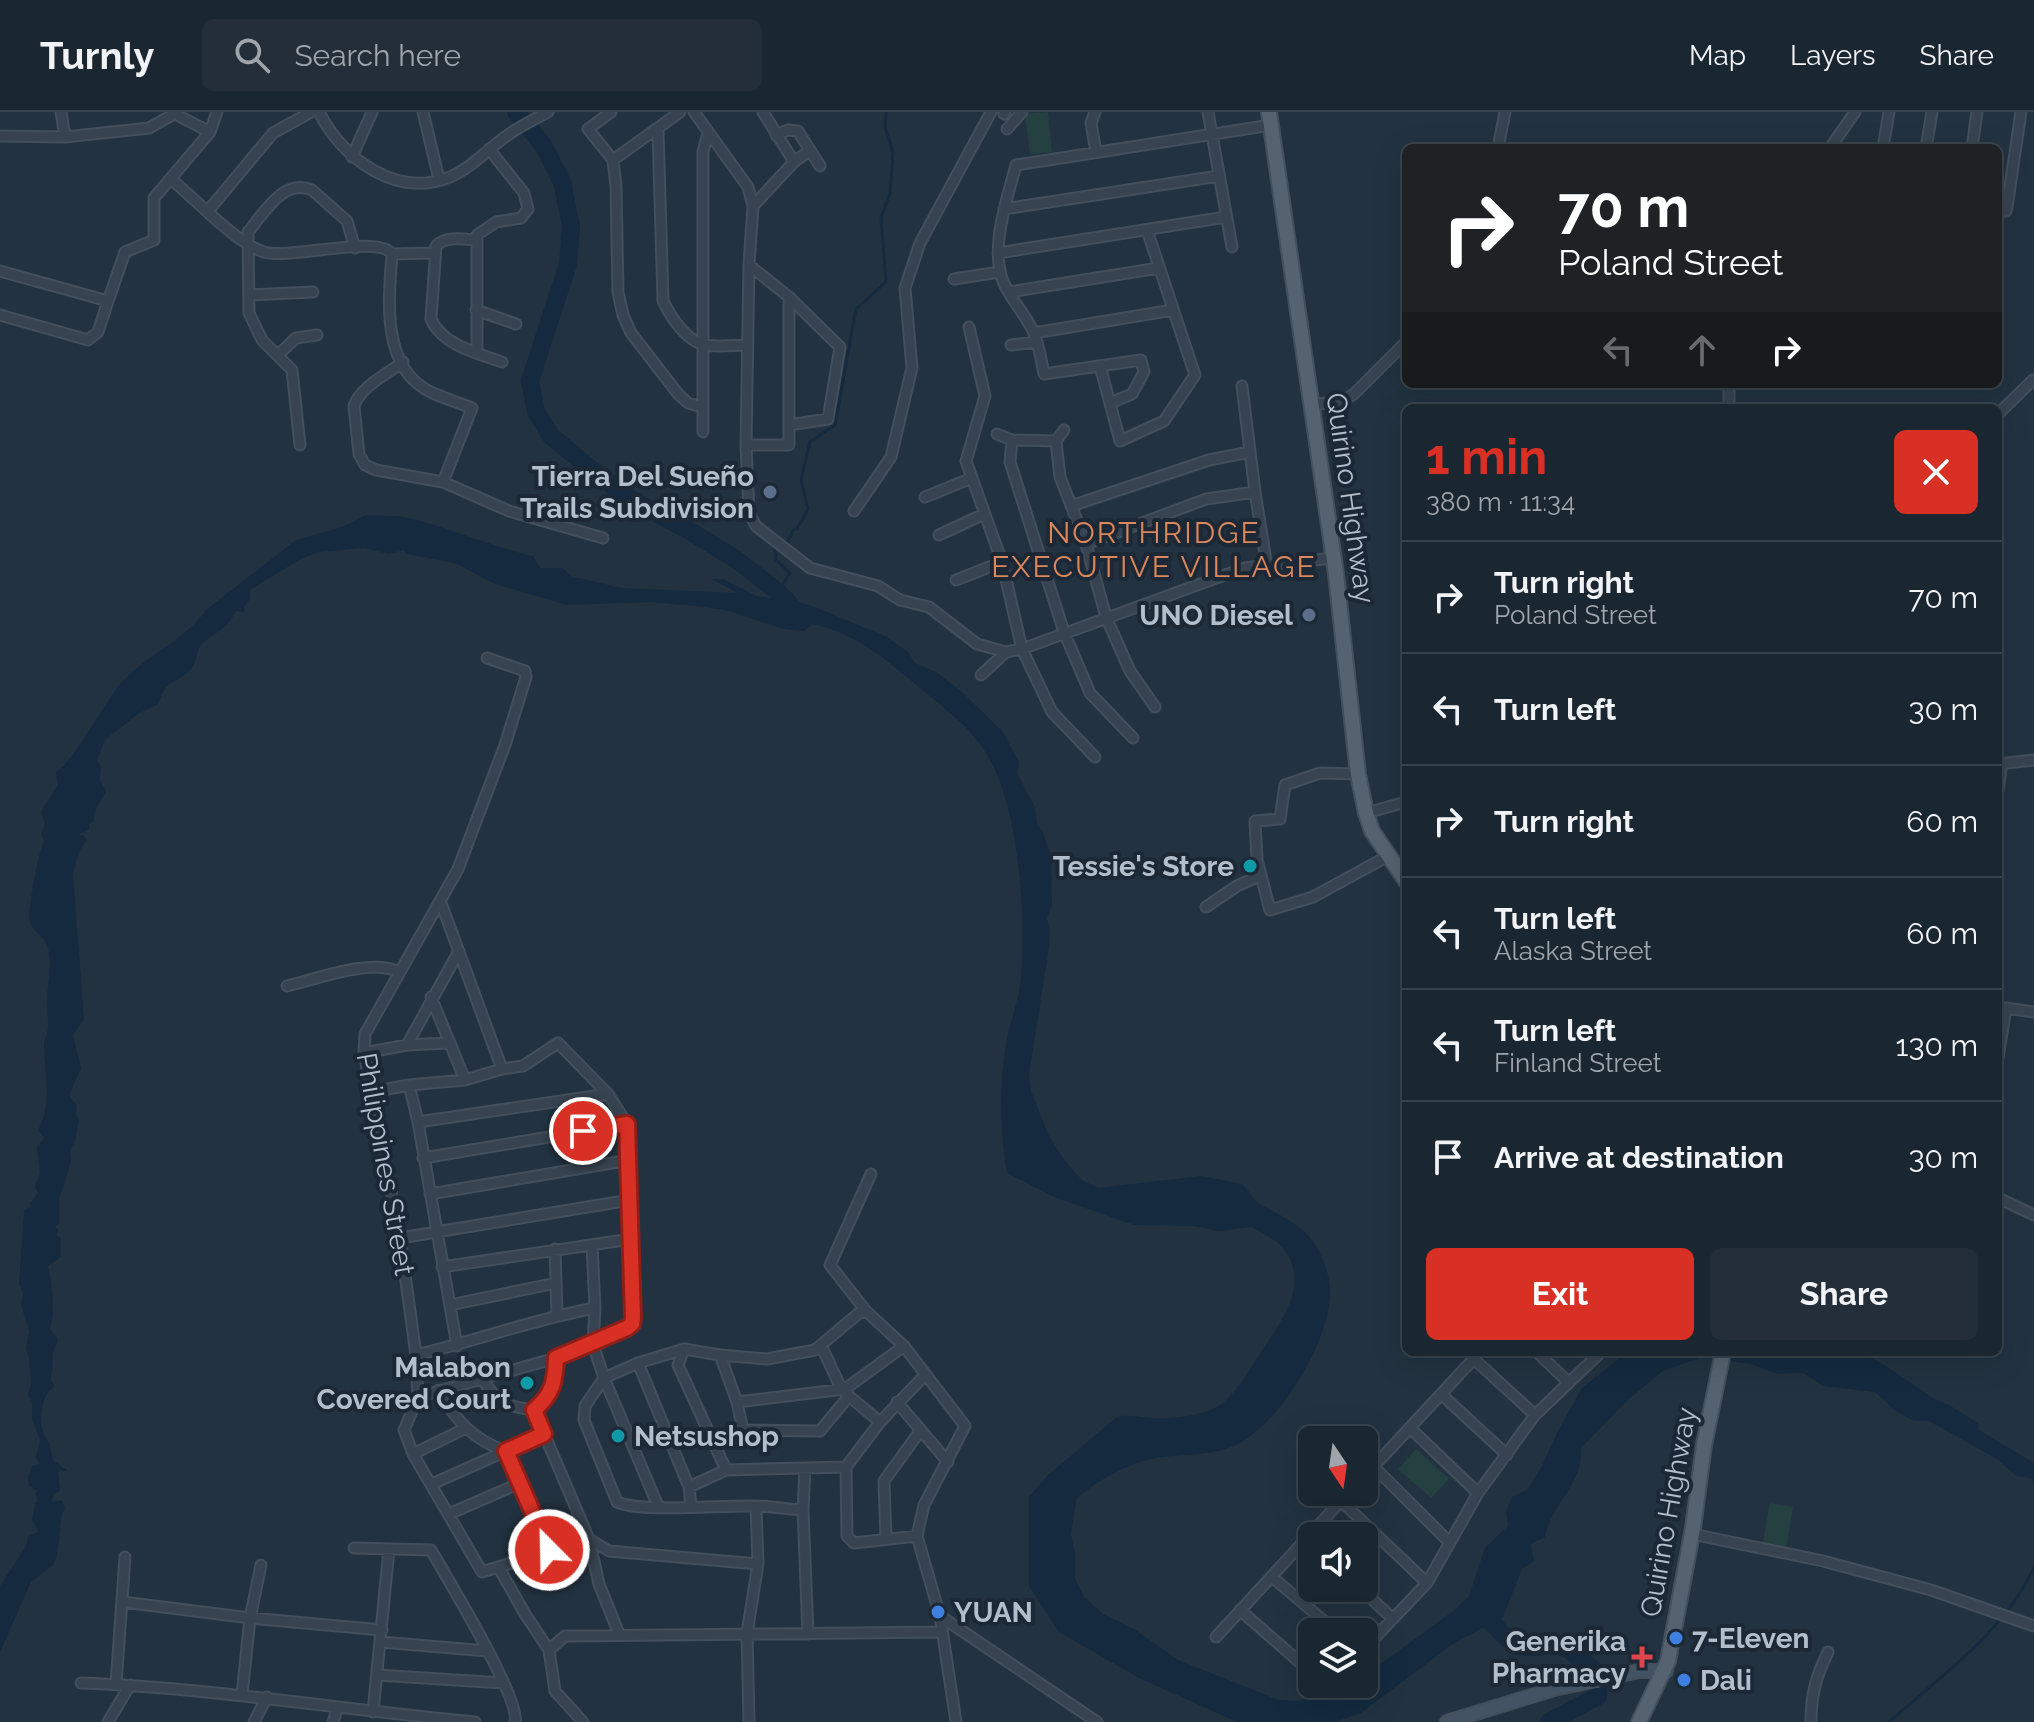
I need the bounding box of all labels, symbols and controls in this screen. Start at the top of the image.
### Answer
search box [202,19,762,91]
text: Turnly [40,33,154,78]
icon: search [230,33,274,77]
text: Search here [294,38,461,73]
text: Map [1689,39,1746,72]
text: Layers [1790,39,1876,72]
text: Share [1920,39,1994,72]
text: 70 m [1558,174,1689,240]
icon: right [1426,176,1530,280]
text: Poland Street [1558,241,1783,283]
icon: left [1596,328,1640,372]
icon: ahead [1680,328,1724,372]
icon: right [1764,328,1808,372]
street label: Quirino Highway [1319,391,1382,605]
text: 1 min [1426,429,1547,485]
button: close [1894,430,1978,514]
place label: Tierra Del Sueño Trails Subdivision [520,460,754,525]
marker: Tierra Del Sueño Trails Subdivision [761,483,779,501]
text: 380 m · 11:34 [1426,487,1575,517]
district label: NORTHRIDGE EXECUTIVE VILLAGE [991,515,1317,584]
text: Turn right [1494,565,1634,600]
icon: right [1426,575,1470,619]
text: 70 m [1908,580,1978,615]
place label: UNO Diesel [1139,599,1293,632]
text: Poland Street [1494,600,1657,630]
marker: UNO Diesel [1300,606,1318,624]
icon: left [1426,687,1470,731]
text: Turn left [1494,692,1616,727]
text: 30 m [1908,692,1978,727]
icon: right [1426,799,1470,843]
text: Turn right [1494,804,1634,839]
text: 60 m [1906,804,1978,839]
place label: Tessie's Store [1053,850,1234,883]
marker: Tessie's Store [1241,857,1259,875]
text: Turn left [1494,901,1616,936]
icon: left [1426,911,1470,955]
text: 60 m [1906,916,1978,951]
text: Alaska Street [1494,936,1652,966]
text: Turn left [1494,1013,1616,1048]
icon: left [1426,1023,1470,1067]
text: 130 m [1896,1028,1978,1063]
text: Finland Street [1494,1048,1661,1078]
street label: Philippines Street [350,1050,421,1278]
pin [549,1097,617,1165]
icon: arrive [561,1109,605,1153]
icon: arrive [1426,1135,1470,1179]
text: Arrive at destination [1494,1140,1784,1175]
text: 30 m [1908,1140,1978,1175]
button: Exit [1426,1248,1694,1340]
button: Share [1710,1248,1978,1340]
place label: Malabon Covered Court [317,1351,511,1416]
marker: Malabon Covered Court [518,1374,536,1392]
street label: Quirino Highway [1634,1405,1703,1619]
place label: Netsushop [634,1420,779,1453]
north arrow [1298,1426,1378,1506]
map controls [1298,1426,1378,1698]
marker: Netsushop [609,1427,627,1445]
position arrow [507,1508,591,1592]
button: sound [1298,1522,1378,1602]
place label: YUAN [954,1596,1033,1629]
marker: YUAN [929,1603,947,1621]
button: layers [1298,1618,1378,1698]
place label: 7-Eleven [1692,1622,1809,1655]
place label: Generika Pharmacy [1492,1625,1627,1690]
marker: 7-Eleven [1667,1629,1685,1647]
marker: Generika Pharmacy [1633,1648,1651,1666]
place label: Dali [1700,1664,1752,1697]
marker: Dali [1675,1671,1693,1689]

